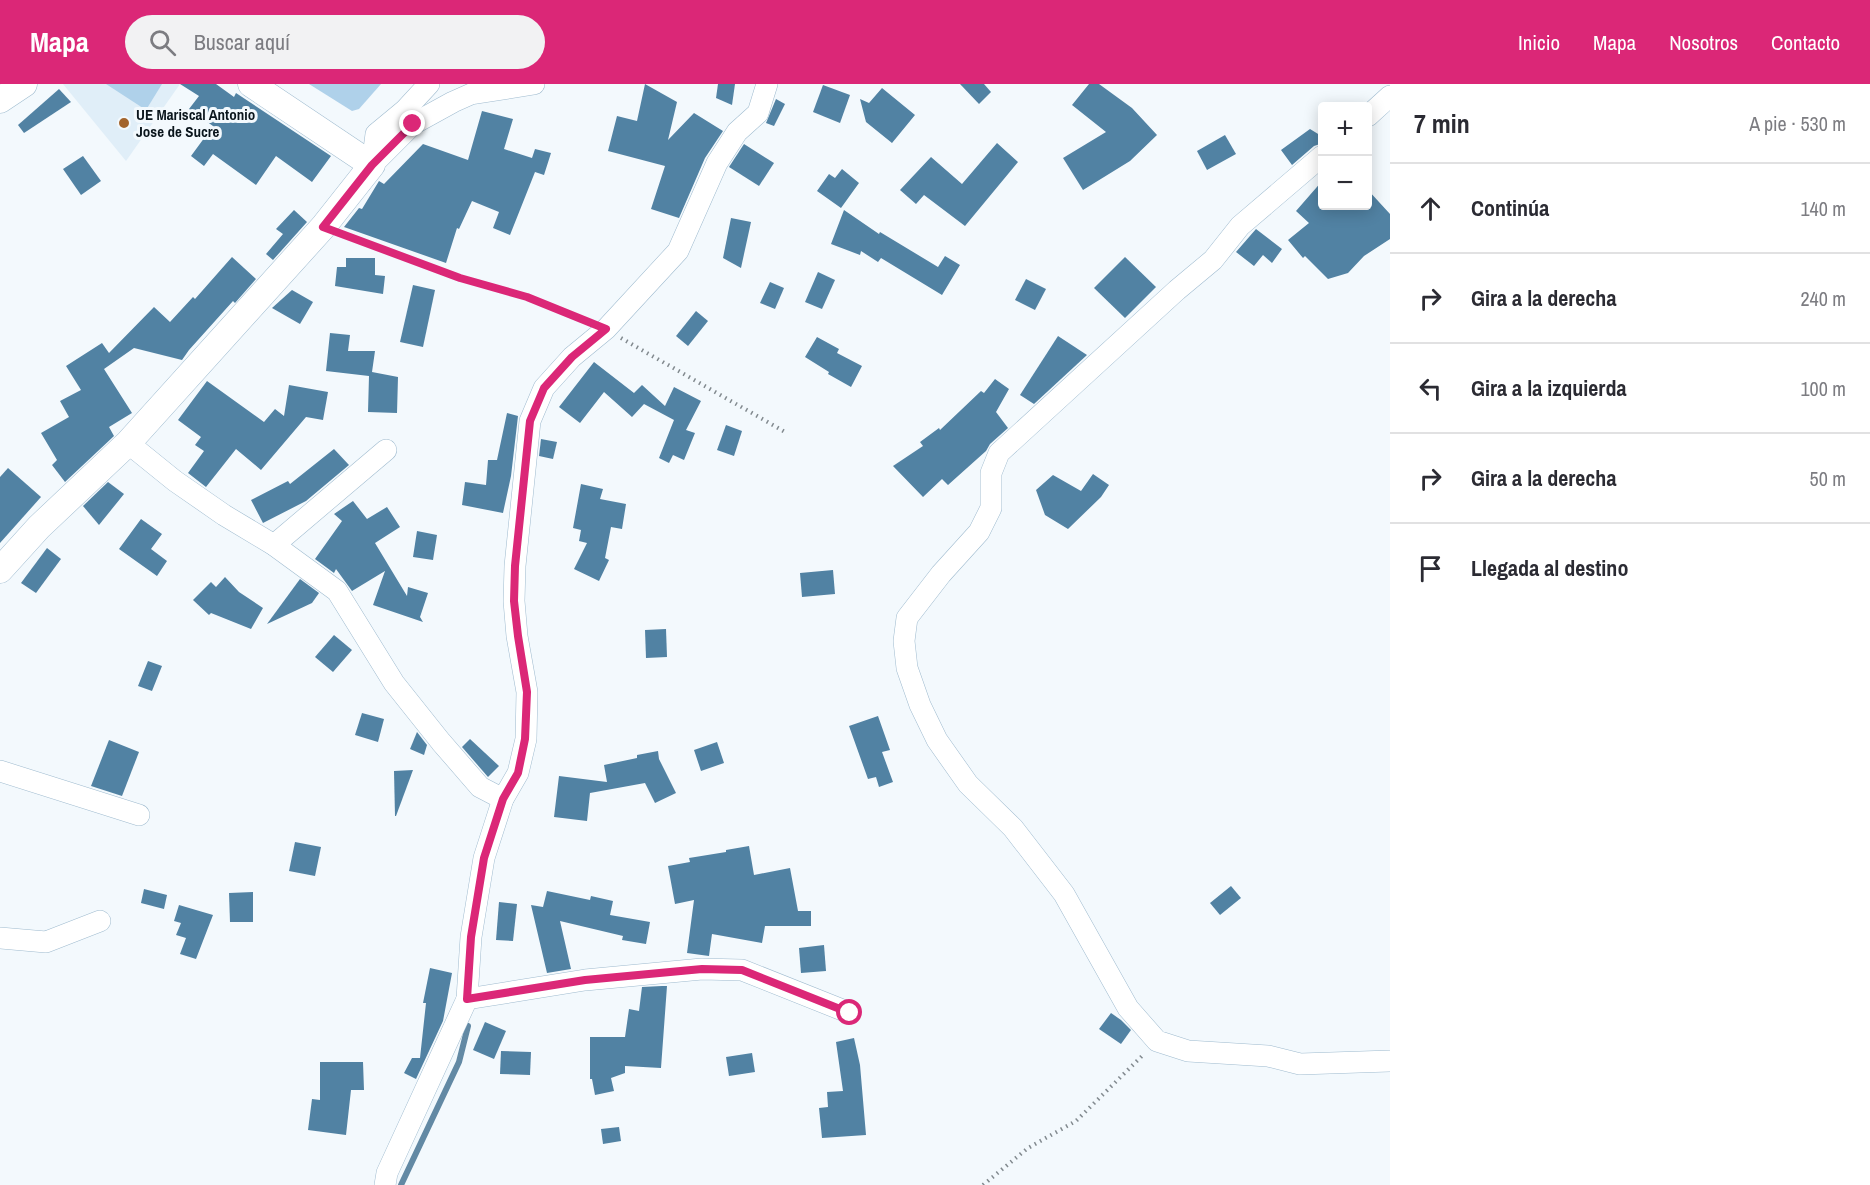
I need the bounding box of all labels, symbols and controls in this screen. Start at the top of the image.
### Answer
search box [125,15,545,69]
text: Mapa [30,23,89,61]
icon: search [146,26,179,59]
text: Buscar aquí [194,27,290,57]
text: Inicio [1518,28,1560,57]
text: Mapa [1593,28,1636,57]
text: Nosotros [1669,28,1738,57]
text: Contacto [1771,28,1840,57]
map controls [1318,102,1372,210]
button: + [1318,102,1372,156]
place label: UE Mariscal Antonio Jose de Sucre [136,104,255,142]
text: 7 min [1414,106,1470,141]
route end [399,110,425,136]
text: A pie · 530 m [1749,110,1846,137]
marker: UE Mariscal Antonio Jose de Sucre [117,116,131,130]
button: − [1318,156,1372,210]
icon: ahead [1414,192,1447,225]
text: Continúa [1471,193,1549,223]
text: 140 m [1800,195,1846,222]
icon: right [1414,282,1447,315]
text: Gira a la derecha [1471,283,1616,313]
text: 240 m [1800,285,1846,312]
icon: left [1414,372,1447,405]
text: Gira a la izquierda [1471,373,1626,403]
text: 100 m [1800,375,1846,402]
icon: right [1414,462,1447,495]
text: Gira a la derecha [1471,463,1616,493]
text: 50 m [1810,465,1846,492]
icon: arrive [1414,552,1447,585]
text: Llegada al destino [1471,553,1628,583]
route start [836,999,862,1025]

